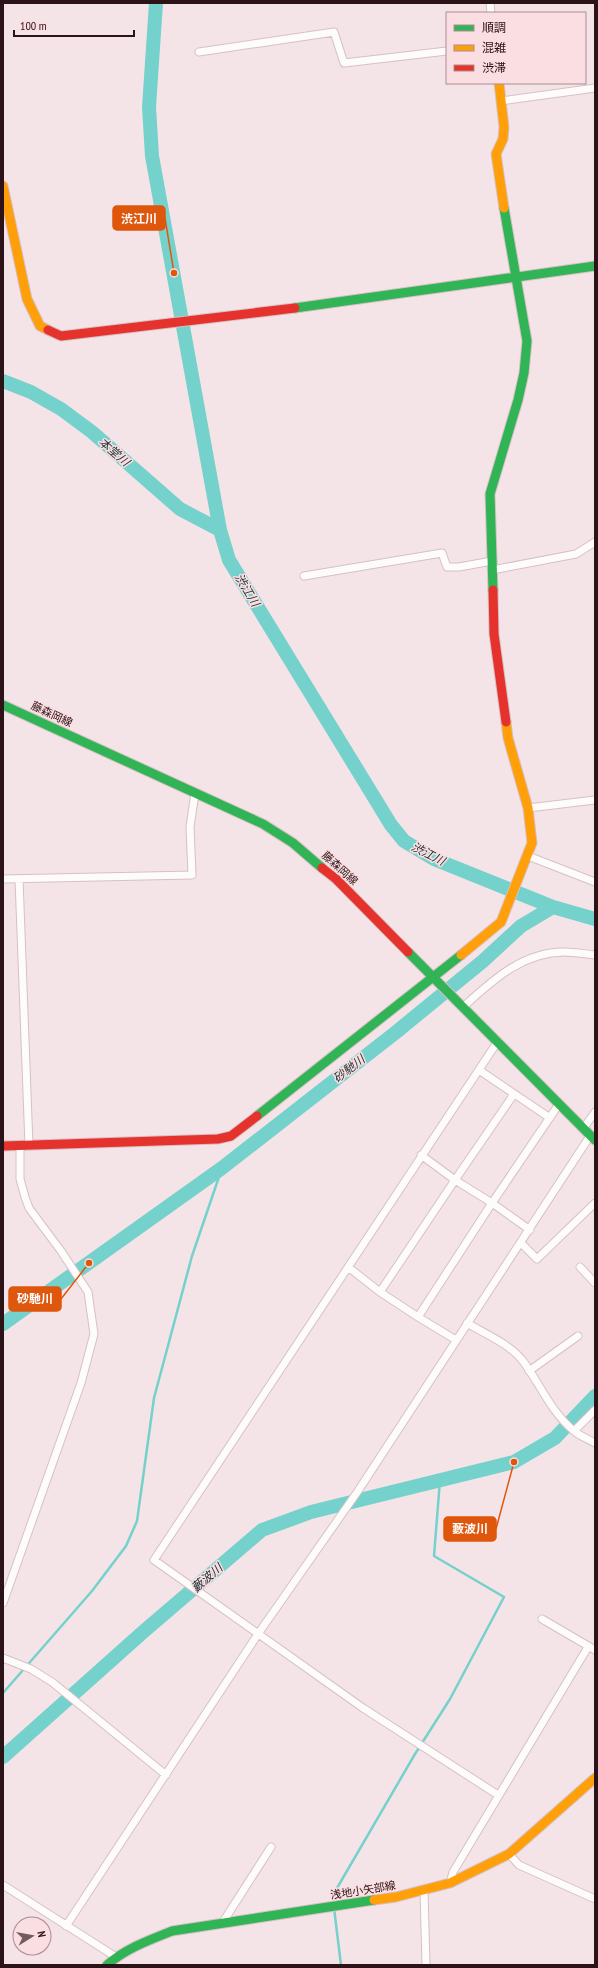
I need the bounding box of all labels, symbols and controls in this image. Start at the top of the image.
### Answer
scale bar [14,12,134,38]
legend [446,12,586,84]
text: 100 m [20,18,47,33]
text: 順調 [482,20,506,35]
text: 混雑 [482,40,506,55]
text: 渋滞 [482,60,506,75]
callout: 渋江川 [113,206,165,230]
text: 渋江川 [121,211,157,226]
water label: 本堂川 [96,434,134,470]
water label: 渋江川 [232,570,264,611]
street label: 藤森岡線 [29,698,75,730]
water label: 渋江川 [409,839,449,869]
street label: 藤森岡線 [319,848,361,888]
water label: 砂馳川 [330,1050,369,1086]
callout: 砂馳川 [9,1287,61,1311]
text: 砂馳川 [16,1291,53,1306]
callout: 藪波川 [444,1517,496,1541]
text: 藪波川 [452,1521,488,1536]
water label: 藪波川 [188,1559,227,1595]
street label: 浅地小矢部線 [329,1878,397,1902]
north arrow [12,1916,52,1956]
text: N [34,1930,49,1938]

